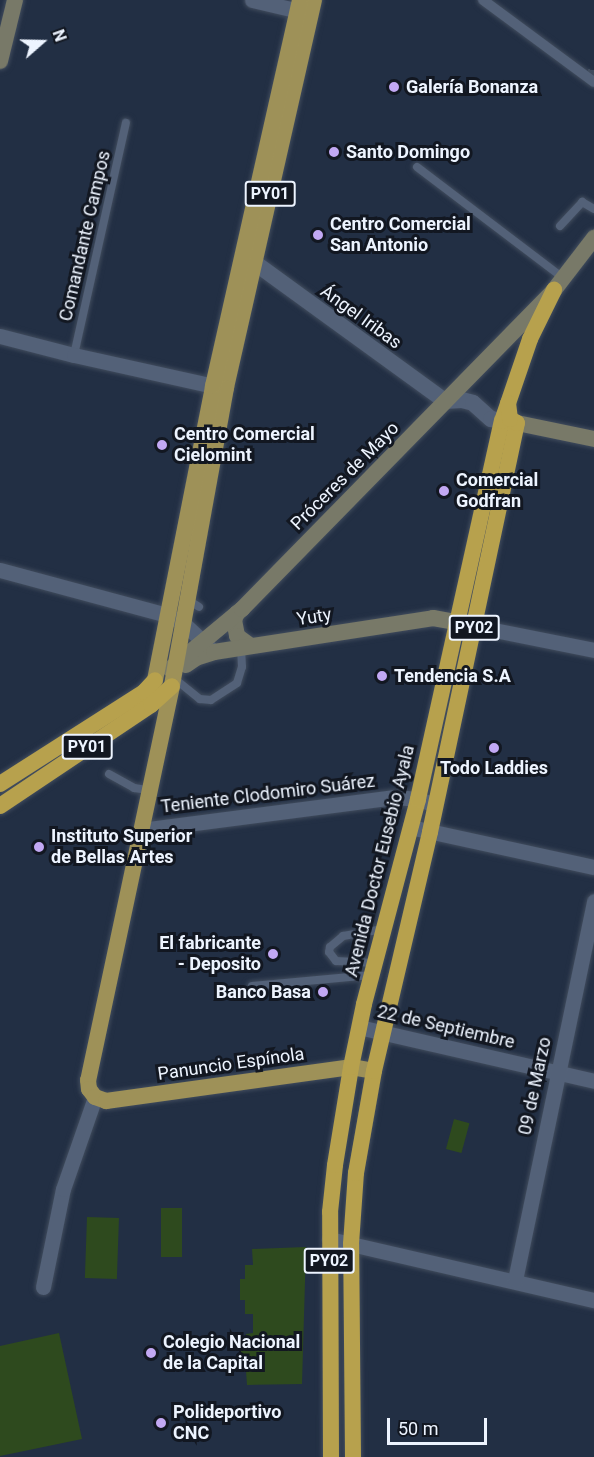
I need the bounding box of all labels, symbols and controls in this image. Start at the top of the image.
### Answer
north arrow [12,12,72,72]
text: N [49,27,70,44]
place label: Galería Bonanza [406,76,538,98]
marker: Galería Bonanza [387,80,401,94]
place label: Santo Domingo [346,141,470,163]
marker: Santo Domingo [327,145,341,159]
street label: Comandante Campos [55,149,115,323]
road number: PY01 [244,181,296,207]
place label: Centro Comercial San Antonio [330,214,471,256]
marker: Centro Comercial San Antonio [311,228,325,242]
street label: Ángel Iribas [316,280,406,354]
street label: Próceres de Mayo [286,417,404,535]
place label: Centro Comercial Cielomint [174,424,315,466]
marker: Centro Comercial Cielomint [155,438,169,452]
place label: Comercial Godfran [456,470,538,512]
marker: Comercial Godfran [437,484,451,498]
street label: Yuty [295,604,333,630]
road number: PY02 [448,615,500,641]
place label: Tendencia S.A [394,665,511,687]
marker: Tendencia S.A [375,669,389,683]
road number: PY01 [62,734,112,760]
marker: Todo Laddies [487,741,501,755]
street label: Avenida Doctor Eusebio Ayala [341,743,419,979]
place label: Todo Laddies [440,757,548,779]
street label: Teniente Clodomiro Suárez [160,770,376,818]
place label: Instituto Superior de Bellas Artes [51,826,192,868]
marker: Instituto Superior de Bellas Artes [32,840,46,854]
place label: El fabricante - Deposito [159,933,261,976]
marker: El fabricante - Deposito [266,947,280,961]
place label: Banco Basa [216,981,311,1003]
marker: Banco Basa [316,985,330,999]
street label: 22 de Septiembre [375,1001,517,1053]
street label: 09 de Marzo [514,1035,556,1137]
street label: Panuncio Espínola [156,1043,306,1085]
road number: PY02 [304,1248,354,1274]
place label: Colegio Nacional de la Capital [163,1332,300,1374]
marker: Colegio Nacional de la Capital [144,1346,158,1360]
place label: Polideportivo CNC [173,1402,281,1444]
scale bar [390,1406,490,1444]
marker: Polideportivo CNC [154,1416,168,1430]
text: 50 m [398,1418,438,1439]

